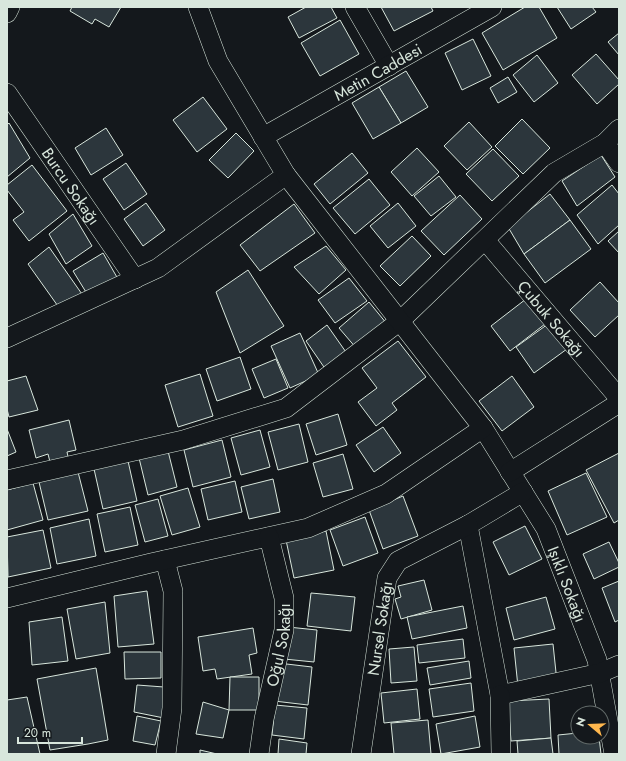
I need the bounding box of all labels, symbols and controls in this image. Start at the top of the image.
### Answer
street label: Metin Caddesi [330,38,426,107]
street label: Burcu Sokağı [36,143,105,230]
street label: Çubuk Sokağı [512,275,591,362]
street label: Işıklı Sokağı [542,543,592,626]
street label: Nursel Sokağı [362,580,398,677]
street label: Oğul Sokağı [261,603,296,689]
north arrow [570,705,610,745]
text: N [572,715,590,728]
scale bar [18,719,82,745]
text: 20 m [24,724,51,742]

